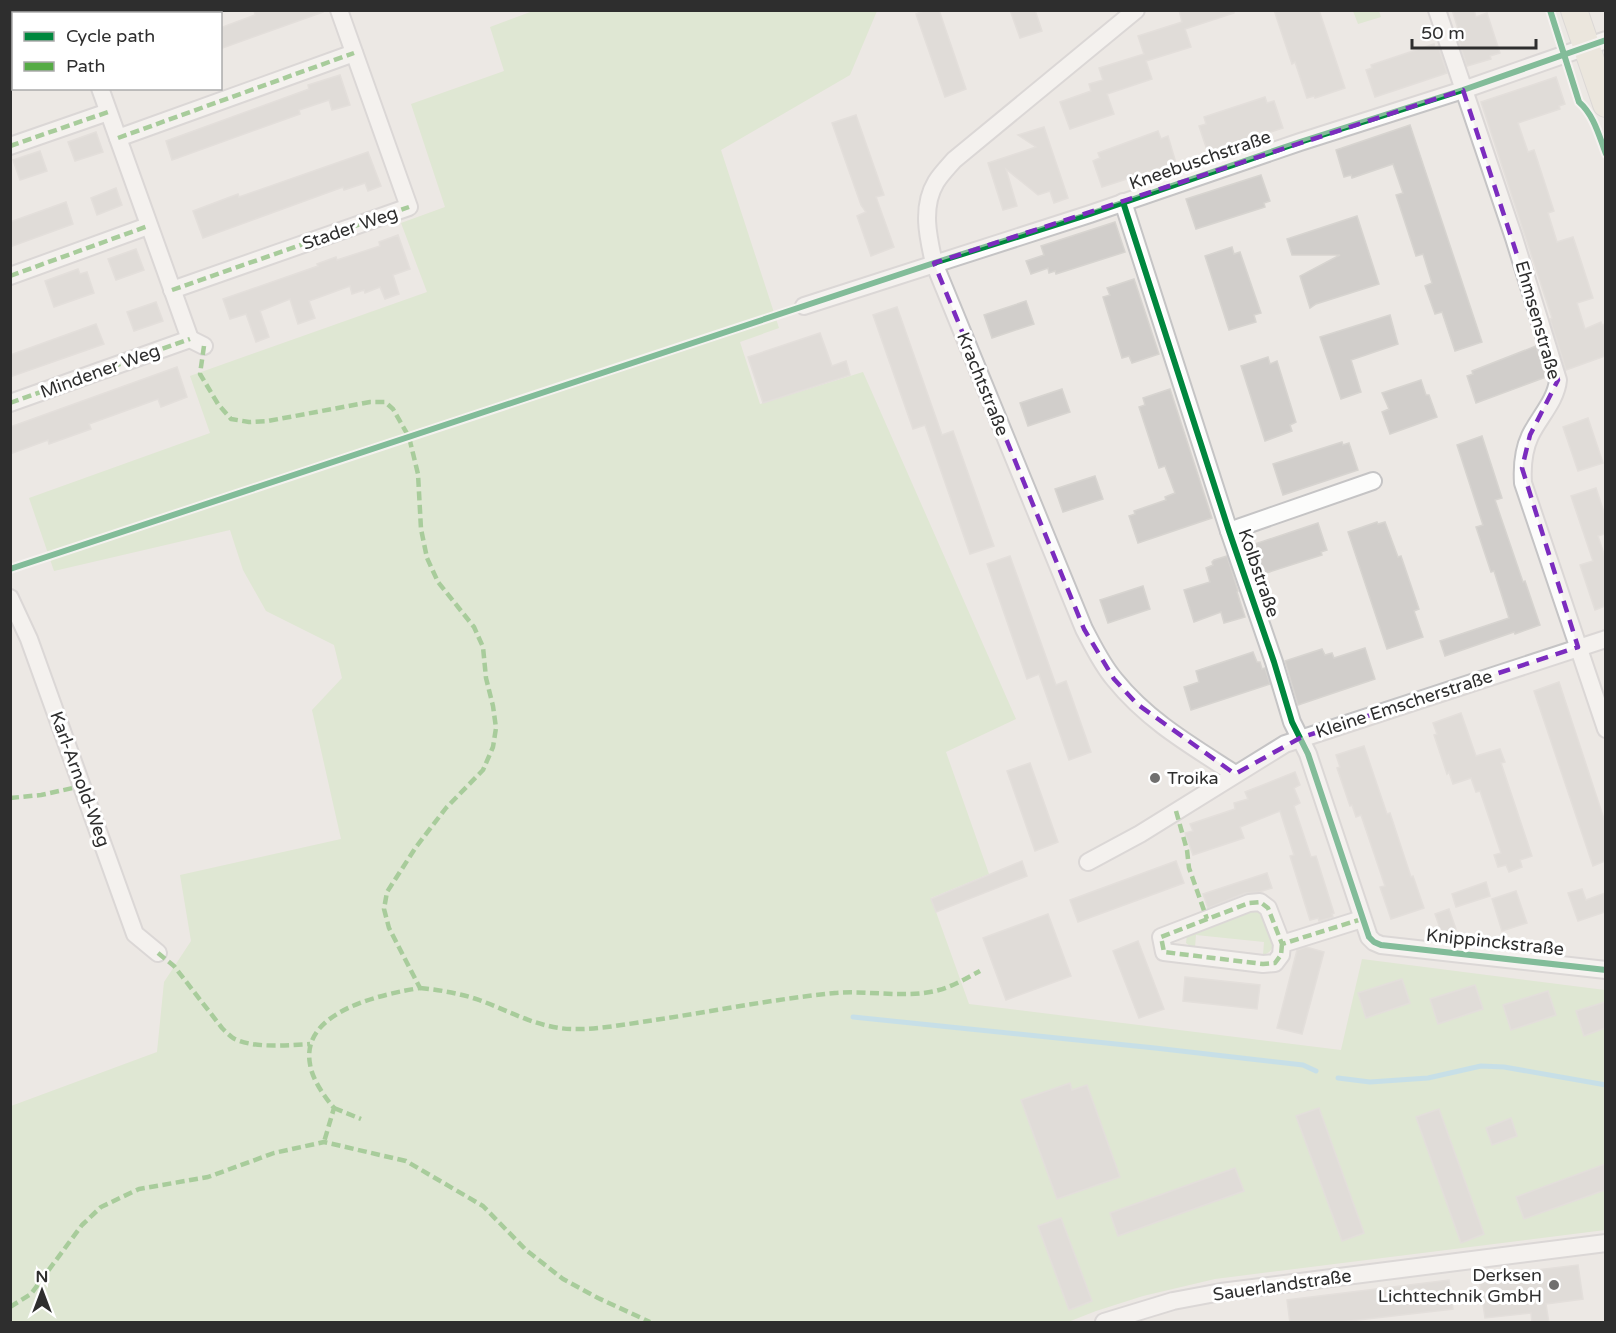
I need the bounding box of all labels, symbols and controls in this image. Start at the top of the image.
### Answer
legend [12,12,222,90]
scale bar [1412,12,1536,50]
text: 50 m [1421,22,1465,44]
text: Cycle path [66,25,155,47]
text: Path [66,55,105,77]
street label: Kneebuschstraße [1126,125,1274,195]
street label: Stader Weg [299,201,401,255]
street label: Ehmsenstraße [1511,258,1565,382]
street label: Krachtstraße [952,329,1014,439]
street label: Mindener Weg [37,339,163,403]
street label: Kolbstraße [1234,526,1284,620]
street label: Kleine Emscherstraße [1313,665,1495,743]
street label: Karl-Arnold-Weg [45,708,115,850]
place label: Troika [1167,767,1219,789]
marker: Troika [1148,771,1162,785]
street label: Knippinckstraße [1425,924,1565,960]
north arrow [12,1261,72,1321]
street label: Sauerlandstraße [1211,1264,1353,1306]
place label: Derksen Lichttechnik GmbH [1378,1264,1542,1307]
text: N [36,1267,48,1287]
marker: Derksen Lichttechnik GmbH [1547,1278,1561,1292]

